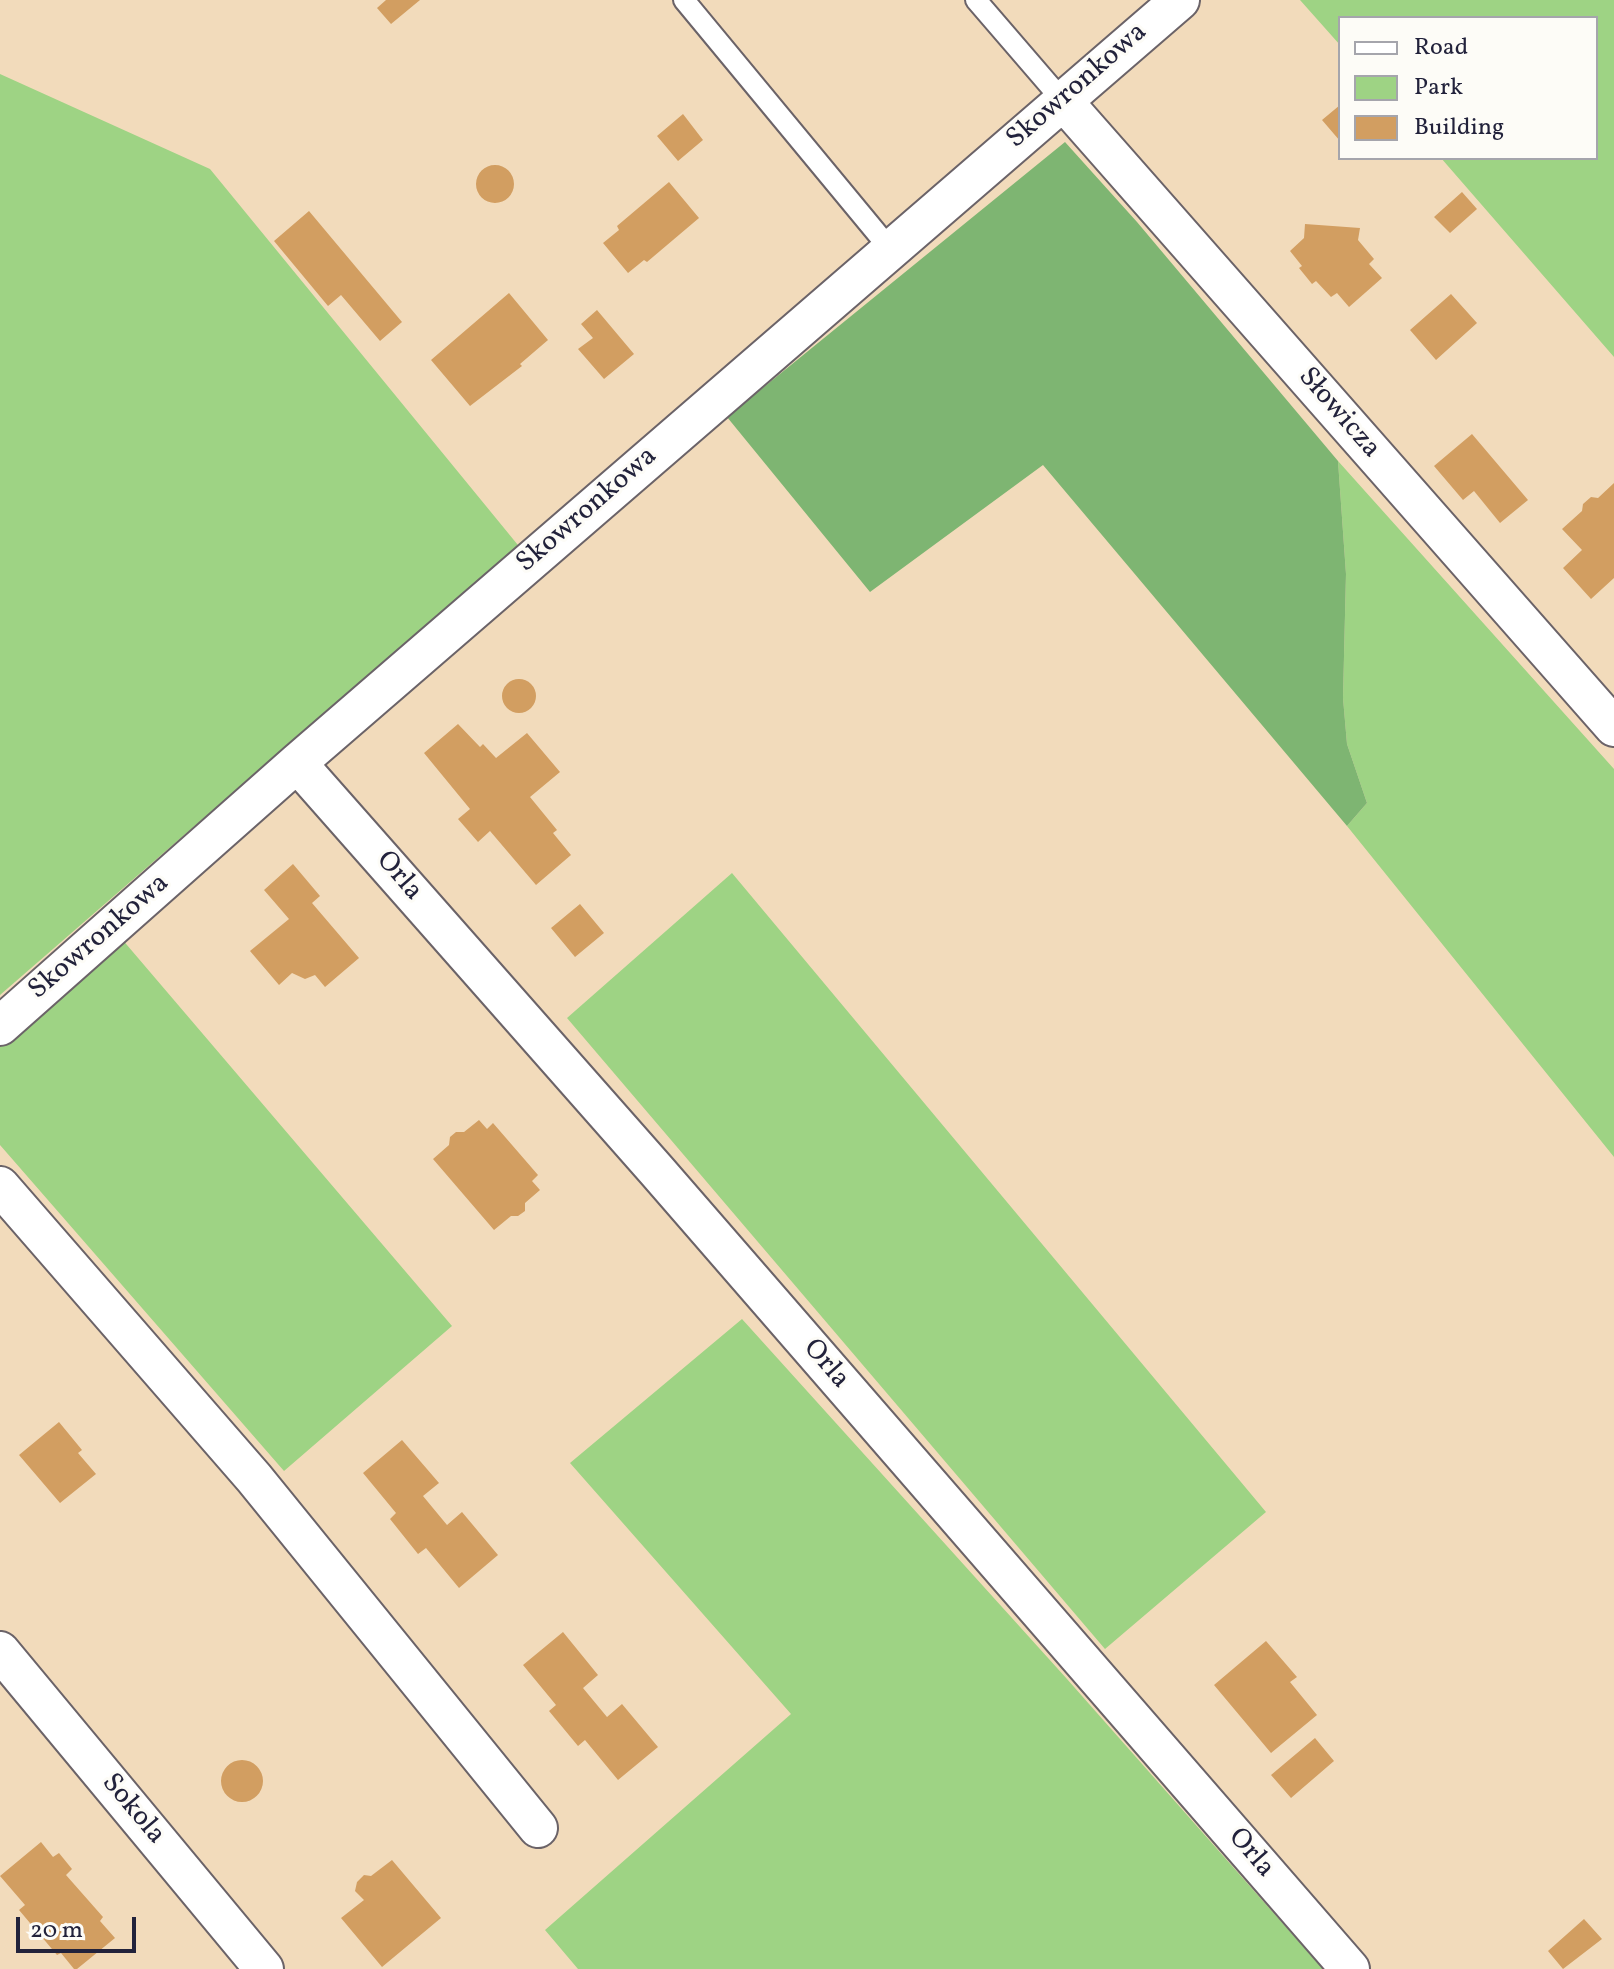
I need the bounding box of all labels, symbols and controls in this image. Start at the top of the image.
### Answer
legend [1338,16,1598,160]
street label: Skowronkowa [1001,17,1155,157]
text: Road [1414,31,1468,65]
text: Park [1414,71,1463,105]
text: Building [1414,111,1504,145]
street label: Słowicza [1290,362,1386,466]
street label: Skowronkowa [511,441,665,581]
street label: Orla [367,845,429,909]
street label: Skowronkowa [23,868,177,1008]
street label: Orla [794,1333,856,1397]
street label: Sokola [93,1768,171,1852]
street label: Orla [1219,1822,1281,1886]
scale bar [20,1901,140,1951]
text: 20 m [30,1914,83,1948]

